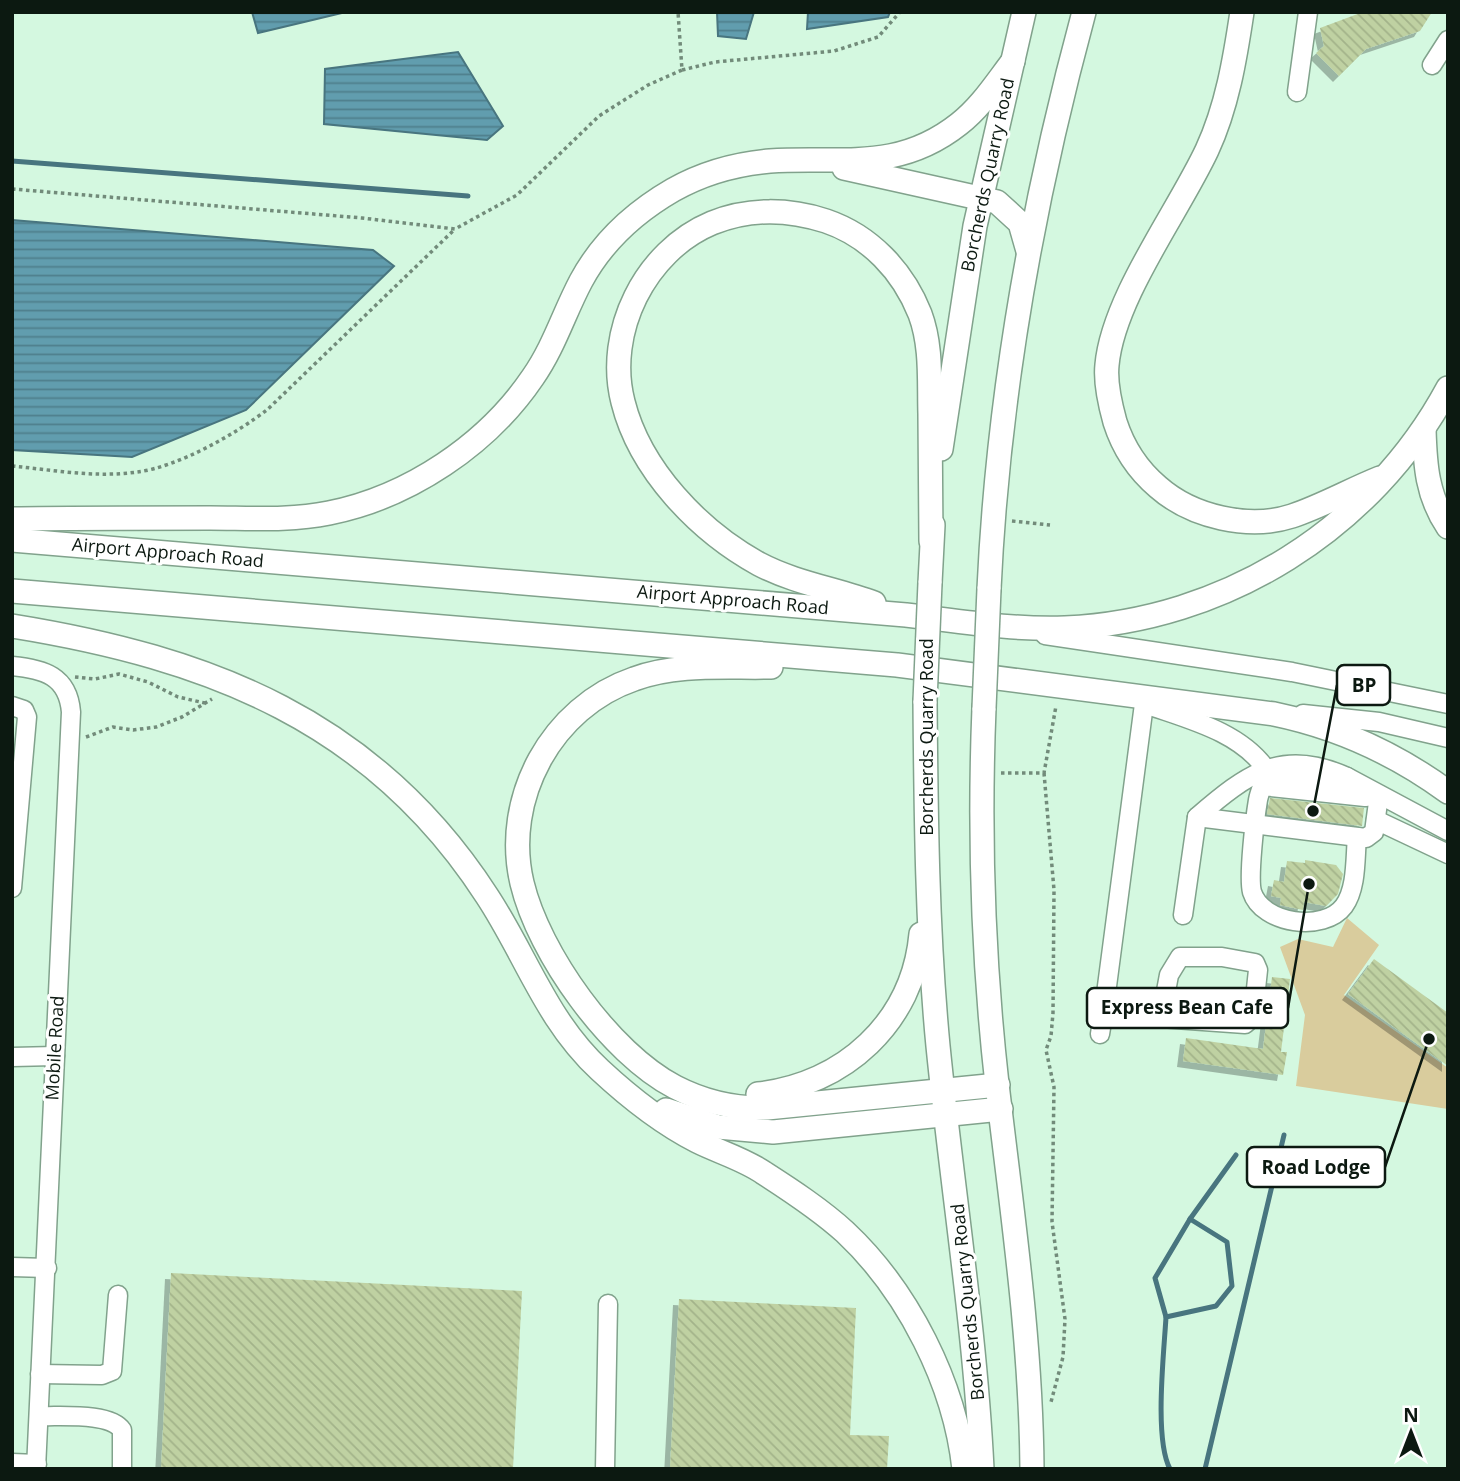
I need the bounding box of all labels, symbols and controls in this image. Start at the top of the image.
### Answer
street label: Borcherds Quarry Road [955,76,1019,274]
street label: Airport Approach Road [71,532,265,572]
street label: Airport Approach Road [636,579,830,619]
street label: Borcherds Quarry Road [914,638,938,836]
callout: BP [1337,665,1390,705]
text: BP [1352,672,1376,698]
callout: Express Bean Cafe [1087,988,1288,1028]
text: Express Bean Cafe [1101,994,1273,1020]
street label: Mobile Road [39,995,69,1101]
callout: Road Lodge [1247,1147,1385,1187]
text: Road Lodge [1261,1154,1371,1180]
street label: Borcherds Quarry Road [945,1203,989,1402]
north arrow [1376,1397,1446,1467]
text: N [1403,1402,1419,1428]

